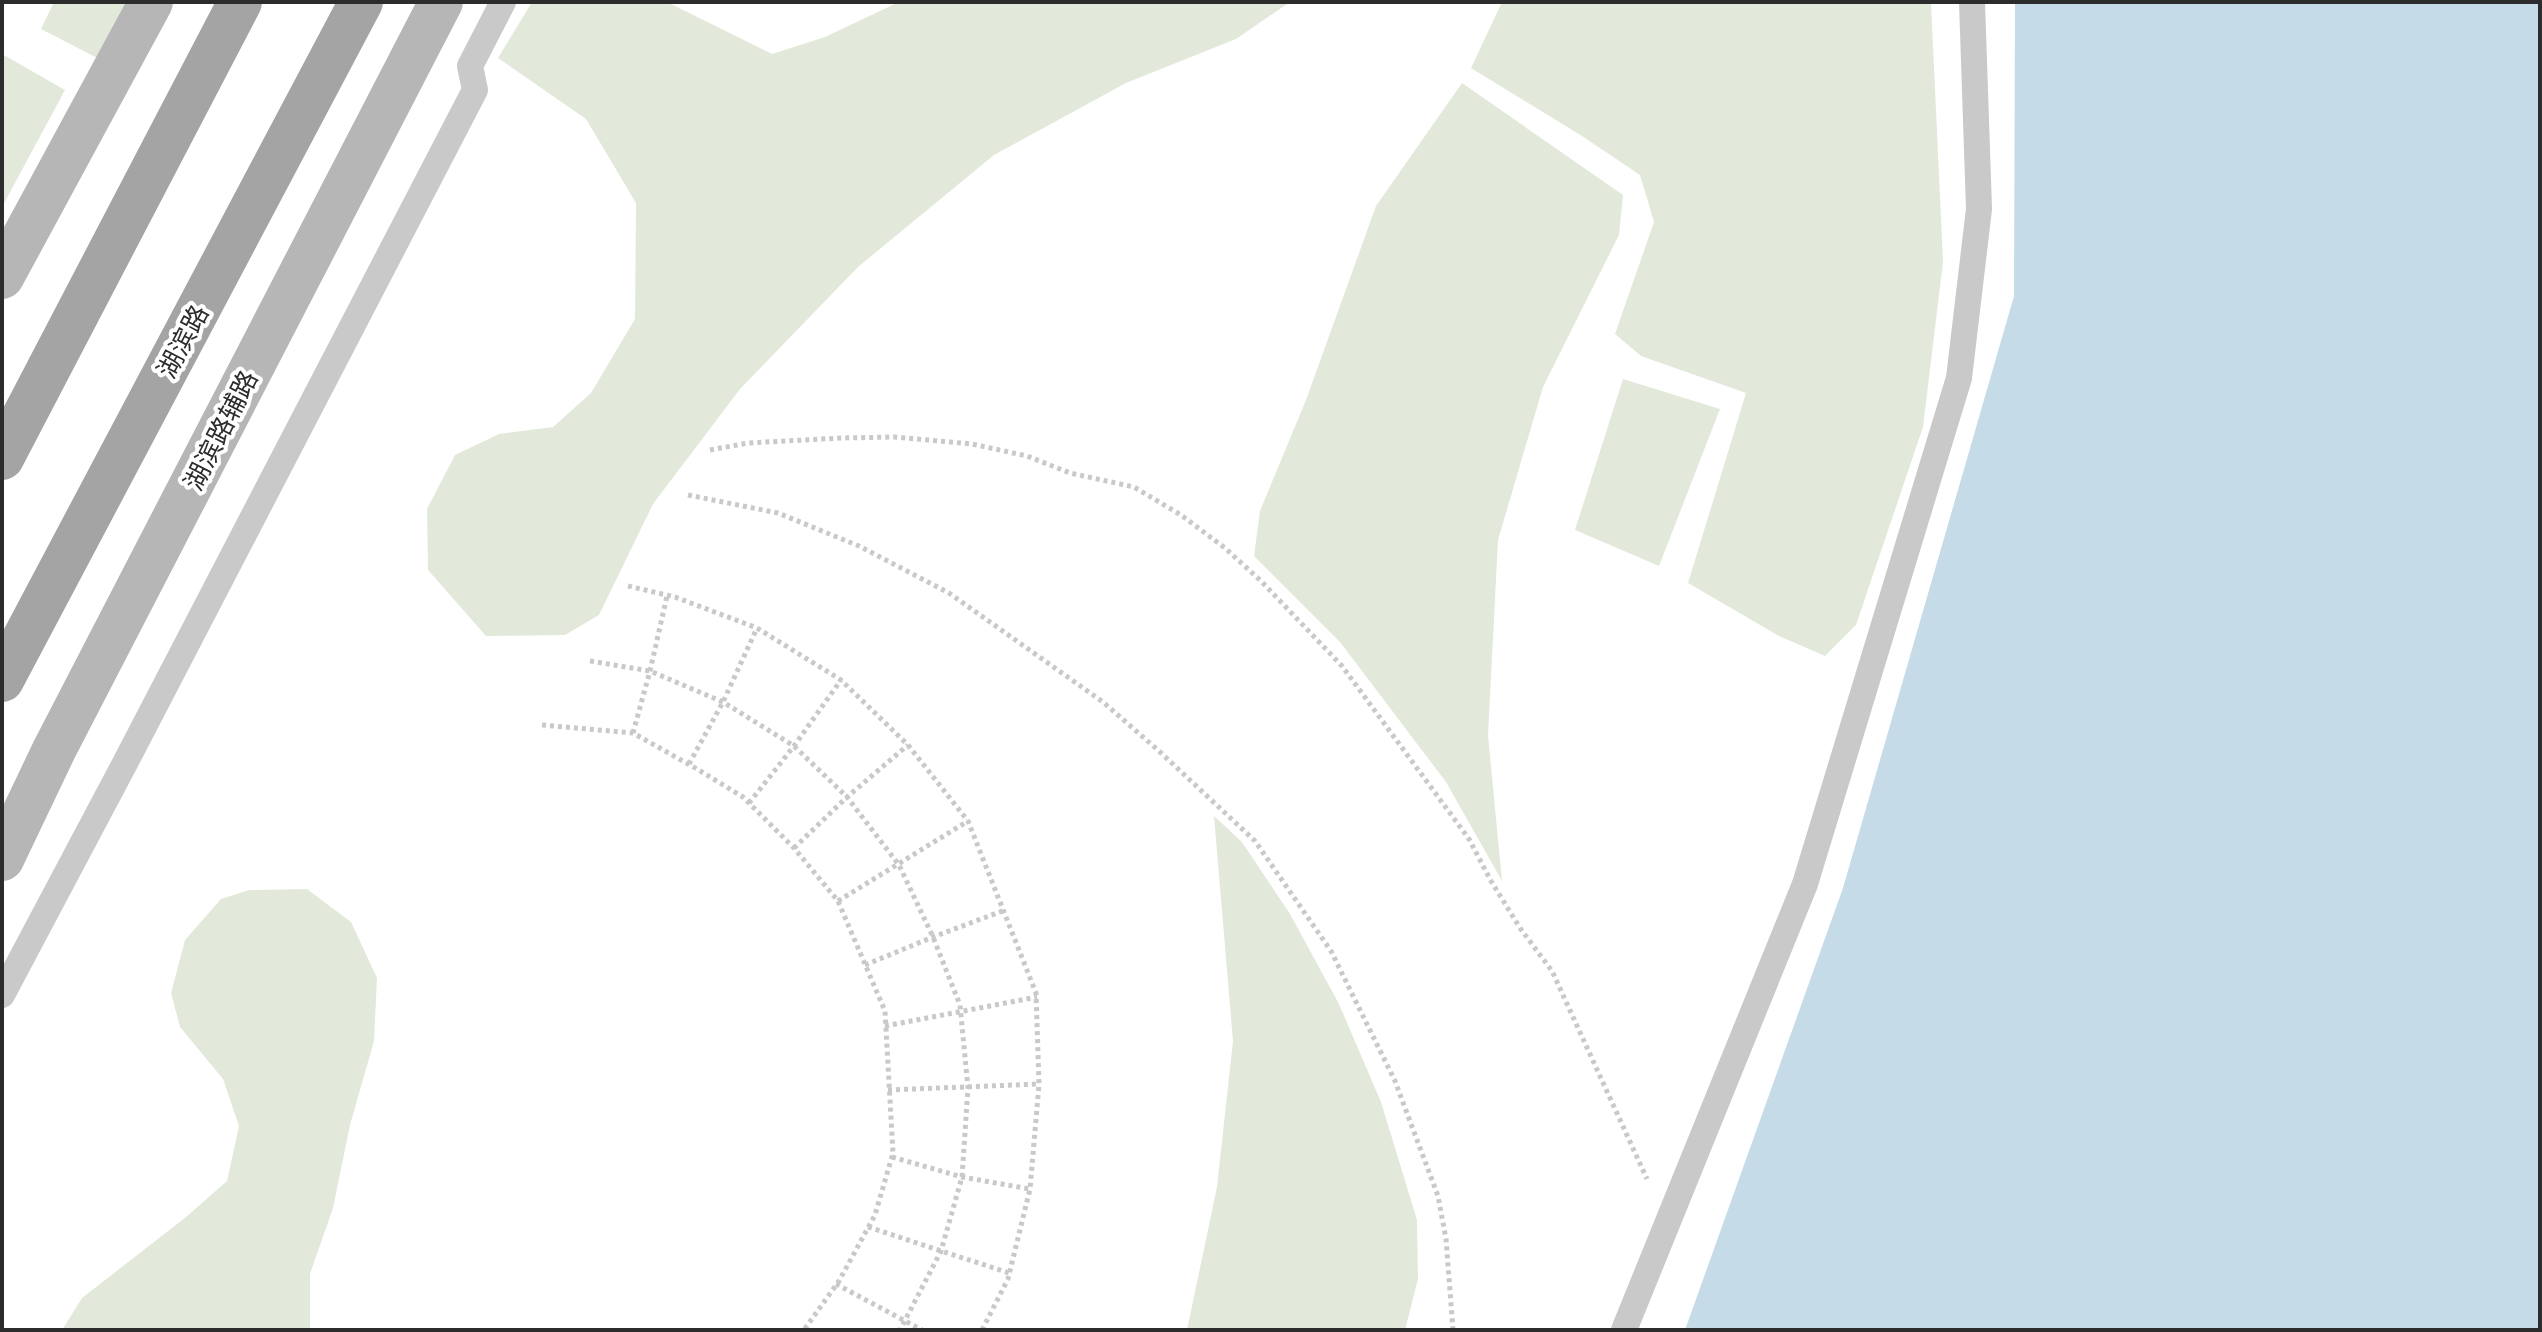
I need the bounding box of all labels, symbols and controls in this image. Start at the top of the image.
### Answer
street label: 湖滨路 [148,298,216,384]
street label: 湖滨路辅路 [174,364,266,496]

